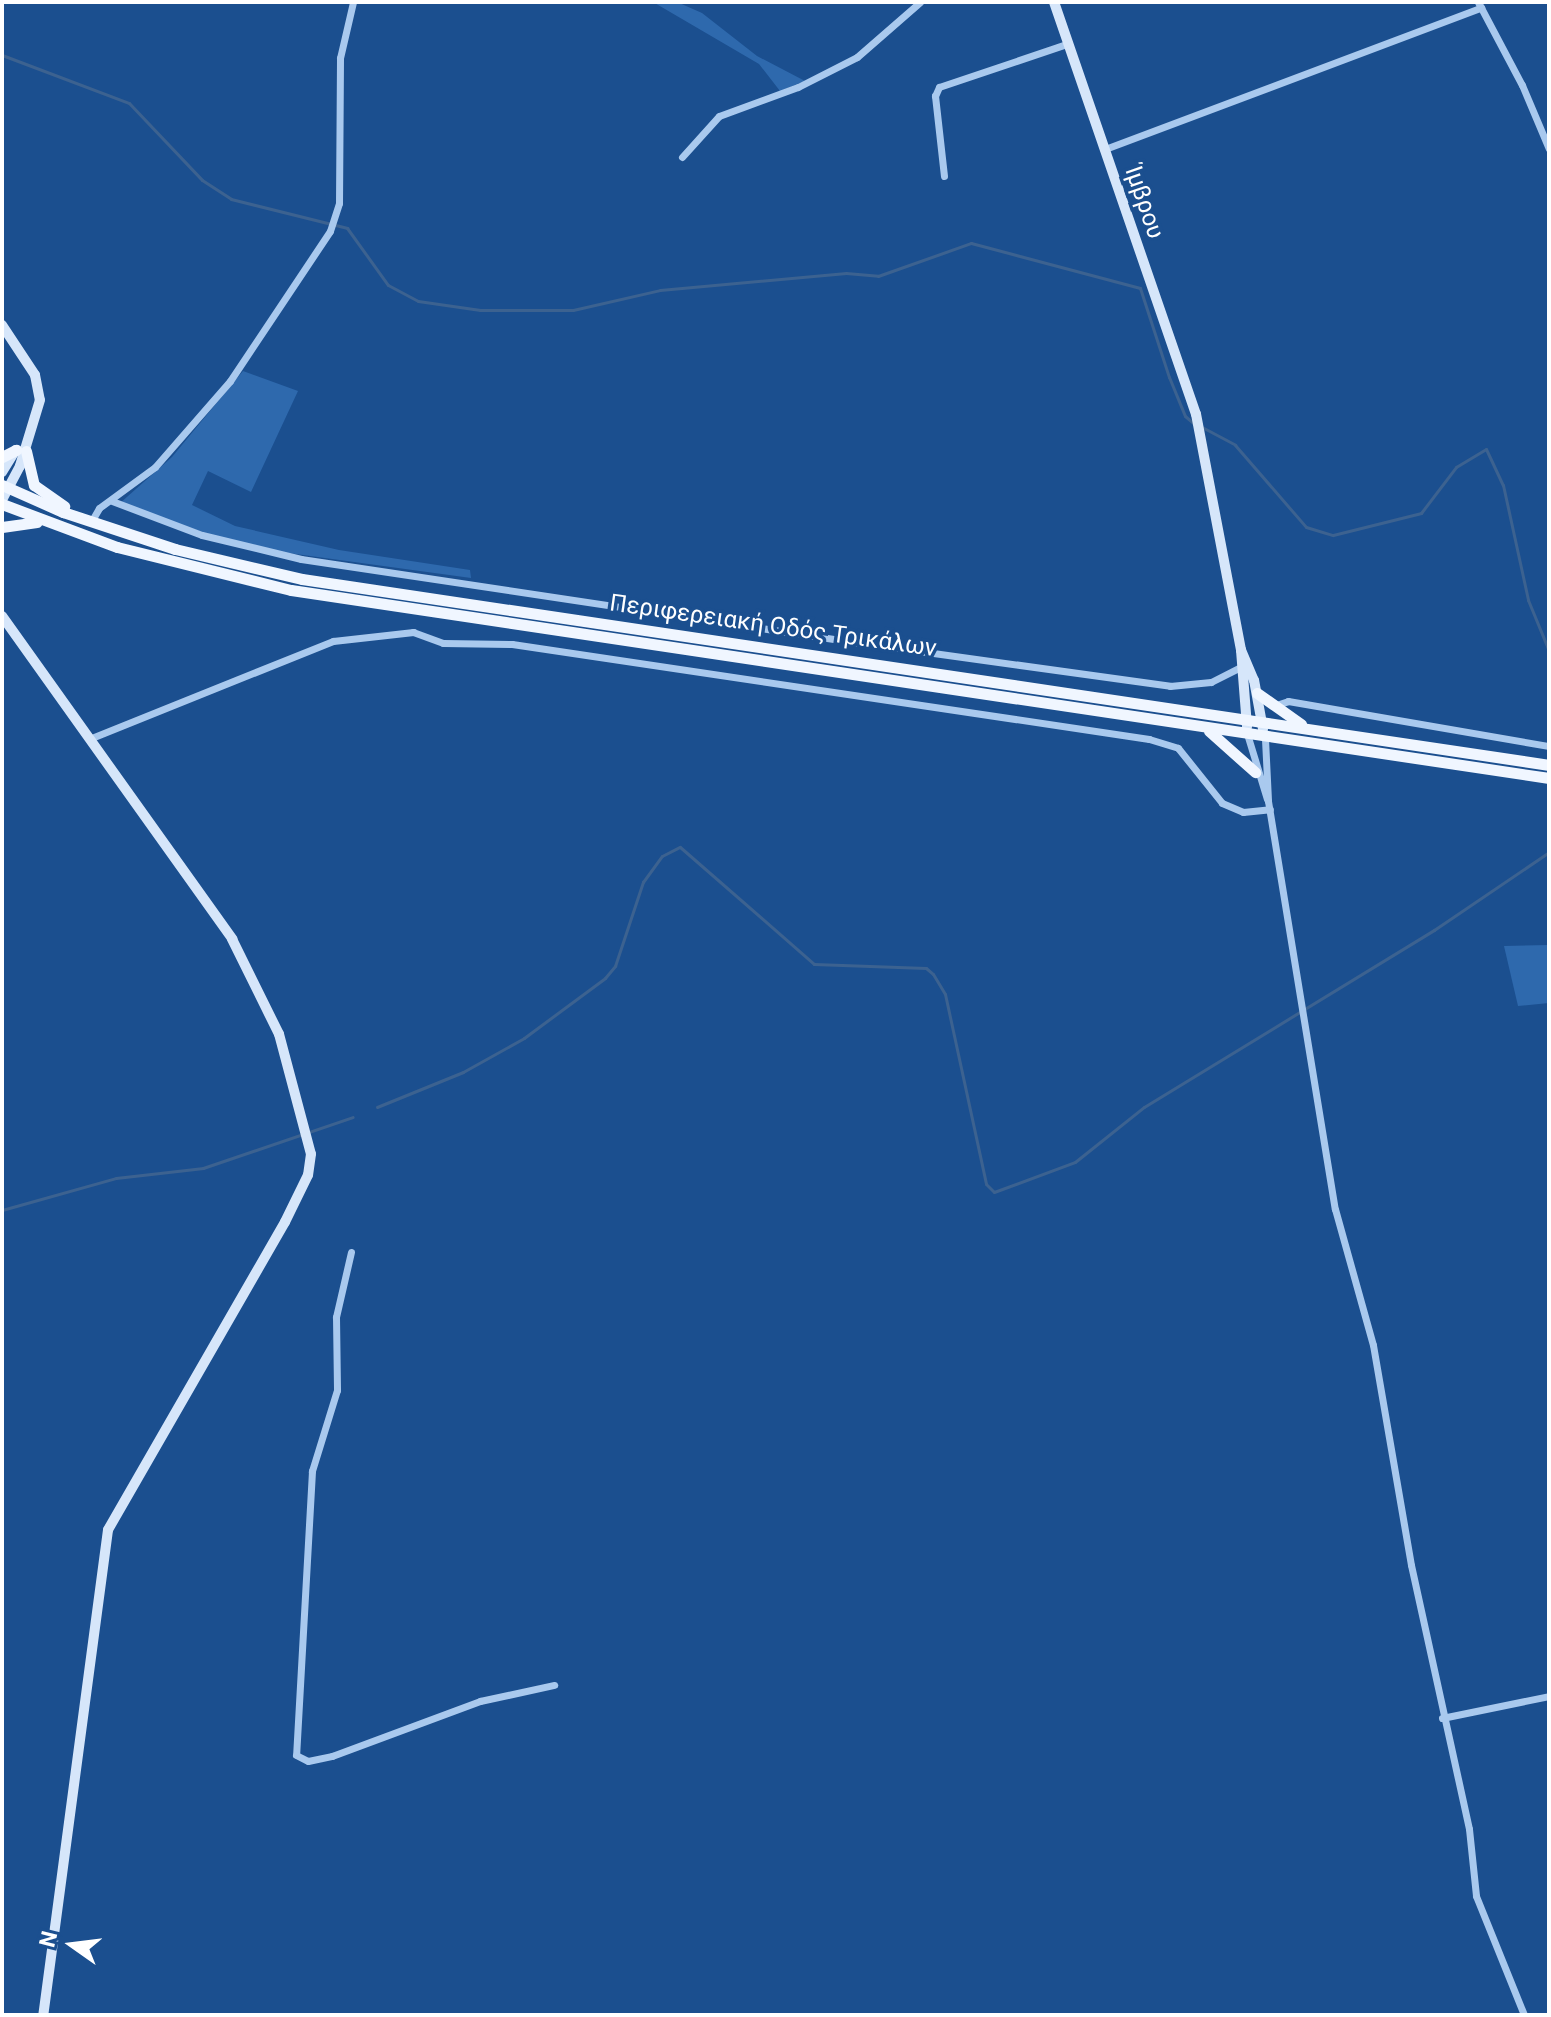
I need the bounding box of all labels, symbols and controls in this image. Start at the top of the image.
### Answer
street label: Ίμβρου [1118,161,1170,243]
street label: Περιφερειακή Οδός Τρικάλων [608,589,938,663]
north arrow [32,1905,112,1985]
text: N [34,1929,62,1950]

